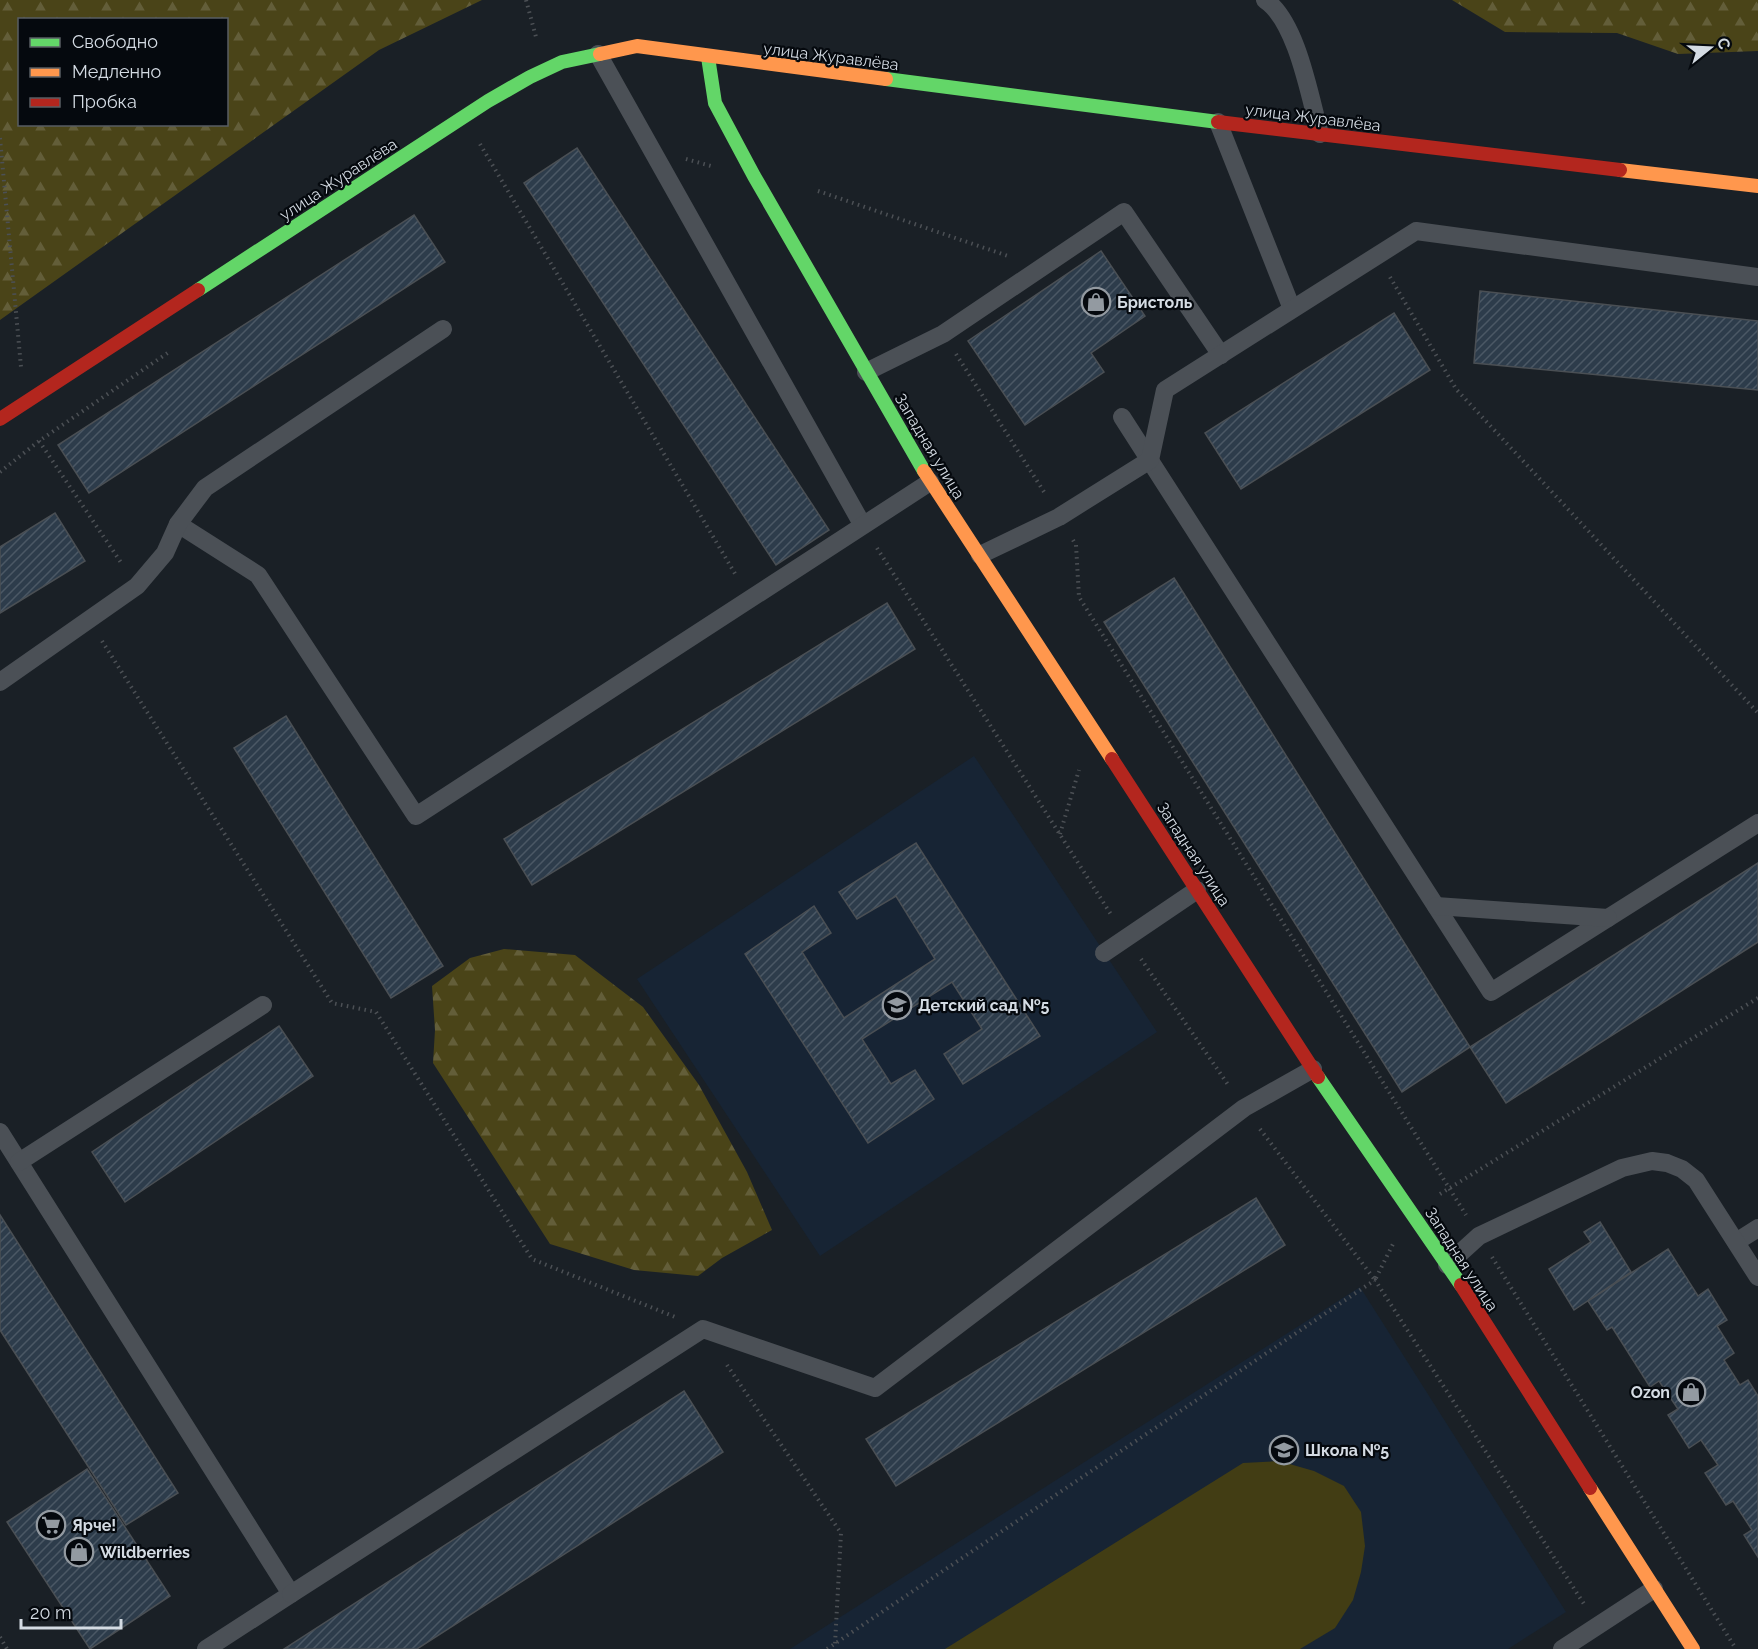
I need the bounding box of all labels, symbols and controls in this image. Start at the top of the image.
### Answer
legend [18,18,228,126]
north arrow [1680,18,1740,78]
text: Свободно [72,31,158,52]
text: С [1713,35,1735,52]
street label: улица Журавлёва [762,39,900,74]
text: Медленно [72,61,161,82]
text: Пробка [72,91,137,112]
street label: улица Журавлёва [1244,100,1382,135]
street label: улица Журавлёва [276,134,401,224]
shop icon: Бристоль [1080,286,1112,318]
place label: Бристоль [1117,293,1193,312]
street label: Западная улица [891,390,969,502]
street label: Западная улица [1153,799,1234,910]
school or university icon: Детский сад №5 [881,989,913,1021]
place label: Детский сад №5 [918,996,1049,1015]
street label: Западная улица [1421,1204,1502,1315]
shop icon: Ozon [1675,1376,1707,1408]
place label: Ozon [1631,1383,1670,1402]
school or university icon: Школа №5 [1268,1434,1300,1466]
place label: Школа №5 [1305,1441,1389,1460]
supermarket icon: Ярче! [35,1509,67,1541]
place label: Ярче! [72,1516,116,1535]
shop icon: Wildberries [63,1536,95,1568]
place label: Wildberries [100,1543,190,1562]
scale bar [21,1592,122,1630]
text: 20 m [30,1602,72,1623]

